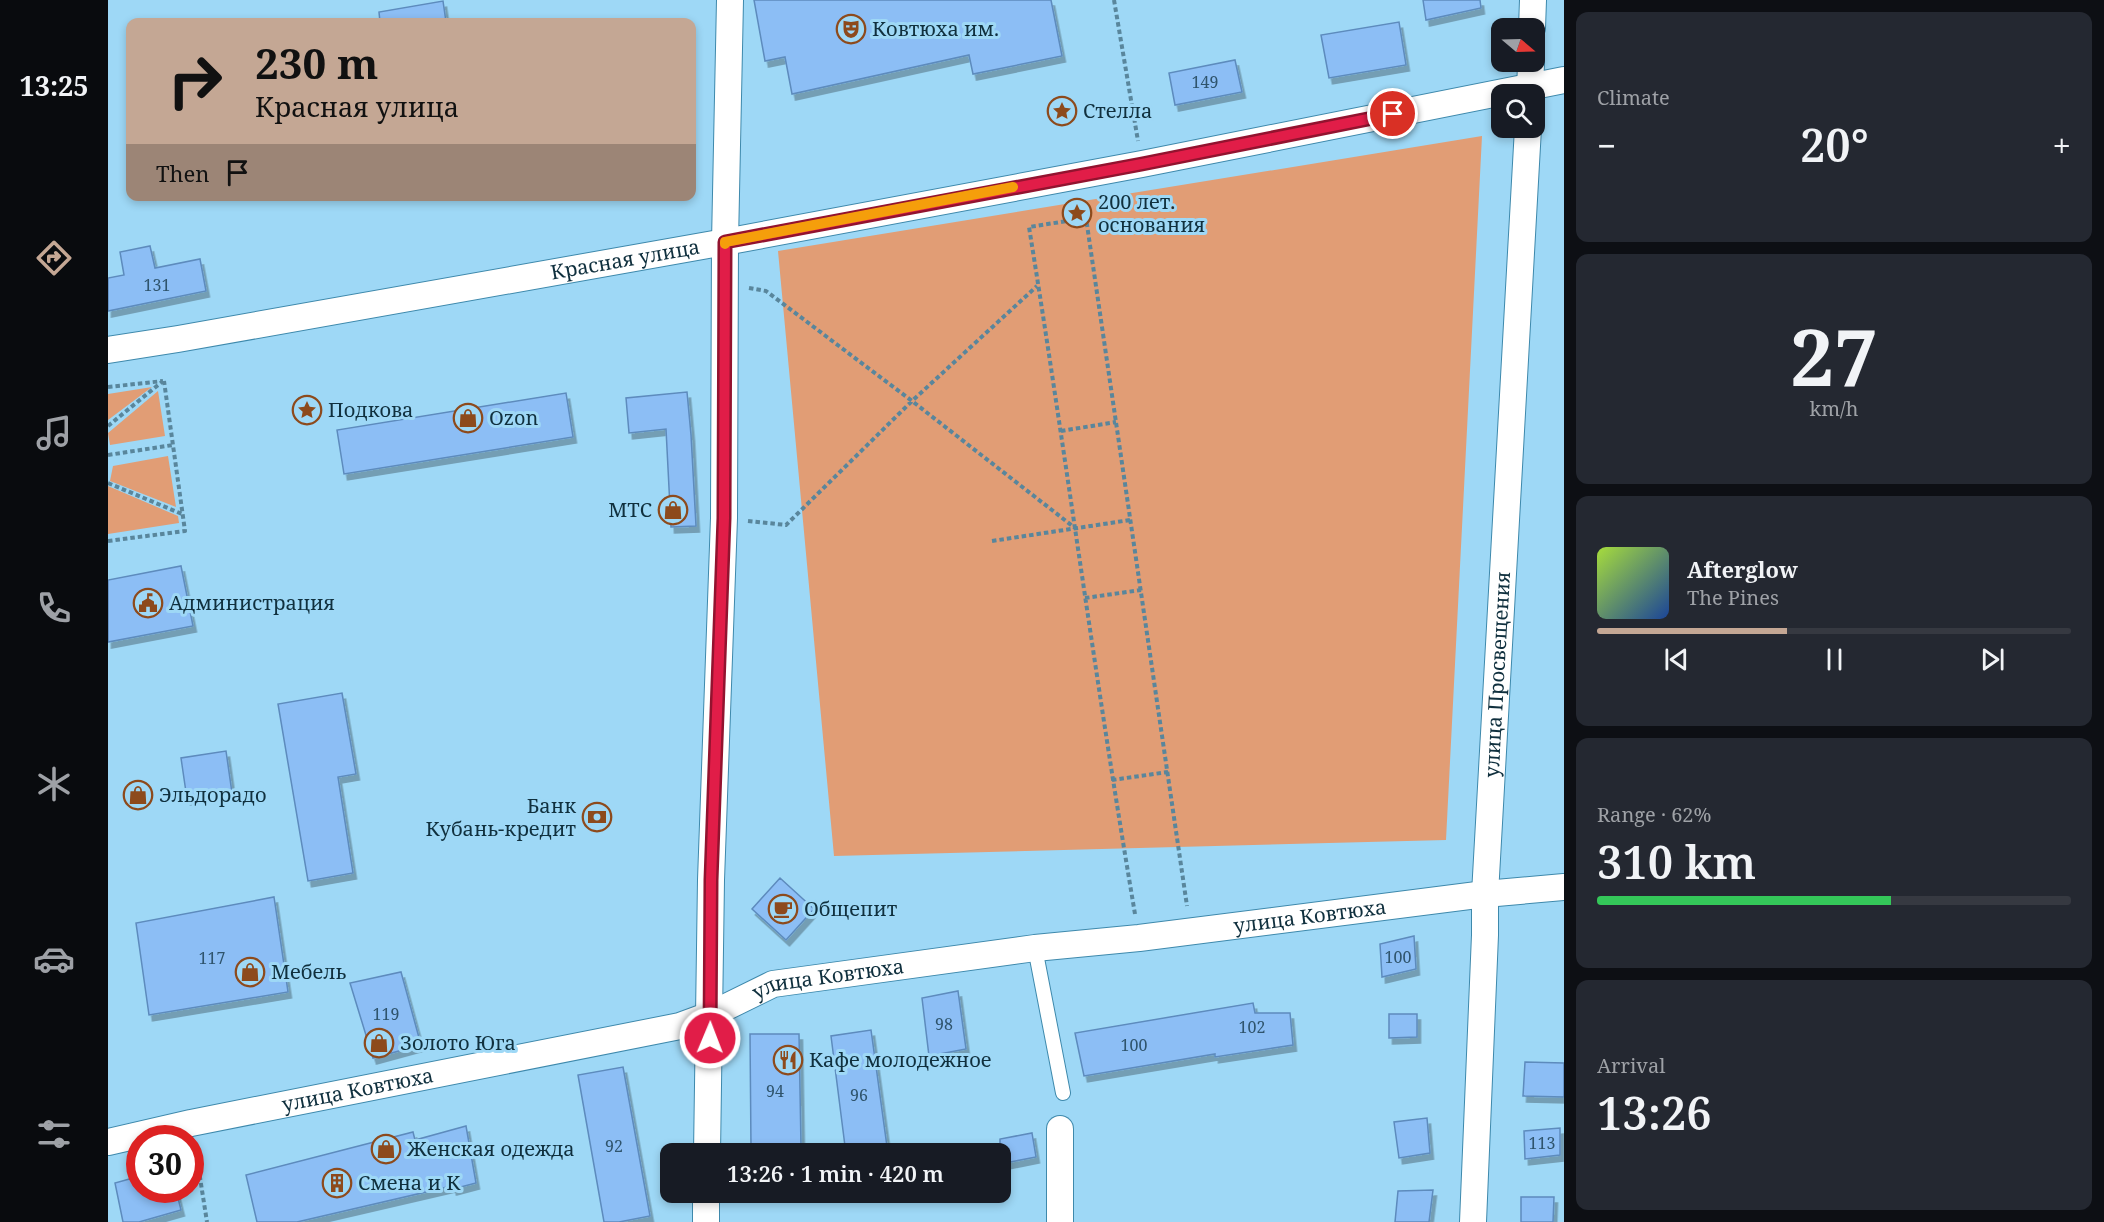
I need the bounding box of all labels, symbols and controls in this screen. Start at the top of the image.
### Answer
theatre icon: Ковтюха им. [835,13,867,45]
place label: Ковтюха им. [872,15,999,42]
north arrow [1491,18,1545,72]
map controls [1491,18,1545,138]
text: 230 m [255,34,379,91]
icon: right [156,42,234,120]
text: 13:25 [19,67,89,104]
house number: 149 [1192,71,1218,93]
button: search [1491,84,1545,138]
text: Climate [1597,84,1670,111]
text: Красная улица [255,88,459,125]
pin [1367,88,1418,139]
place icon: Стелла [1046,95,1078,127]
place label: Стелла [1083,97,1152,124]
icon: arrive [1376,97,1409,130]
text: 20° [1800,114,1869,175]
text: − [1597,123,1616,168]
text: + [2053,123,2071,168]
icon: arrive [221,156,254,189]
text: Then [156,158,209,188]
place label: 200 лет. основания [1098,188,1205,238]
place icon: 200 лет. основания [1061,197,1093,229]
street label: Красная улица [548,233,702,286]
icon: directions [33,237,75,279]
house number: 131 [144,274,170,296]
text: 27 [1790,303,1878,409]
place icon: Подкова [291,394,323,426]
text: km/h [1809,395,1859,422]
place label: Подкова [328,396,414,423]
shop icon: Ozon [452,402,484,434]
place label: Ozon [489,404,539,431]
icon: music [33,412,75,454]
shop icon: МТС [657,494,689,526]
place label: МТС [608,496,652,523]
text: Afterglow [1687,554,1798,584]
street label: улица Просвещения [1478,571,1516,778]
text: The Pines [1687,584,1779,611]
icon: phone [33,587,75,629]
public building icon: Администрация [132,587,164,619]
place label: Администрация [169,589,335,616]
icon: previous [1660,643,1693,676]
icon: pause [1818,643,1851,676]
icon: next [1976,643,2009,676]
icon: climate [33,763,75,805]
shop icon: Эльдорадо [122,779,154,811]
place label: Эльдорадо [159,781,266,808]
place label: Банк Кубань-кредит [425,792,576,842]
bank icon: Банк Кубань-кредит [581,801,613,833]
text: Range · 62% [1597,801,1711,828]
text: 310 km [1597,831,1756,892]
cafe icon: Общепит [767,893,799,925]
street label: улица Ковтюха [1232,893,1388,939]
place label: Общепит [804,895,898,922]
icon: car [33,938,75,980]
house number: 100 [1385,946,1411,968]
house number: 117 [199,947,225,969]
street label: улица Ковтюха [747,952,906,1005]
shop icon: Мебель [234,956,266,988]
place label: Мебель [271,958,346,985]
house number: 119 [373,1003,399,1025]
position arrow [678,1006,742,1070]
house number: 98 [935,1013,953,1035]
house number: 102 [1239,1016,1265,1038]
shop icon: Золото Юга [363,1027,395,1059]
place label: Золото Юга [400,1029,516,1056]
house number: 100 [1121,1034,1147,1056]
restaurant icon: Кафе молодежное [772,1044,804,1076]
place label: Кафе молодежное [809,1046,991,1073]
text: Arrival [1597,1052,1665,1079]
street label: улица Ковтюха [279,1061,436,1118]
house number: 94 [766,1080,784,1102]
text: 13:26 [1597,1082,1712,1143]
house number: 96 [850,1084,868,1106]
icon: filters [33,1113,75,1155]
speed limit sign: 30 [126,1125,204,1203]
house number: 113 [1529,1132,1555,1154]
shop icon: Женская одежда [370,1133,402,1165]
place label: Женская одежда [406,1135,575,1162]
house number: 92 [605,1135,623,1157]
text: 13:26 · 1 min · 420 m [727,1158,944,1188]
building icon: Смена и К [321,1167,353,1199]
place label: Смена и К [358,1169,461,1196]

